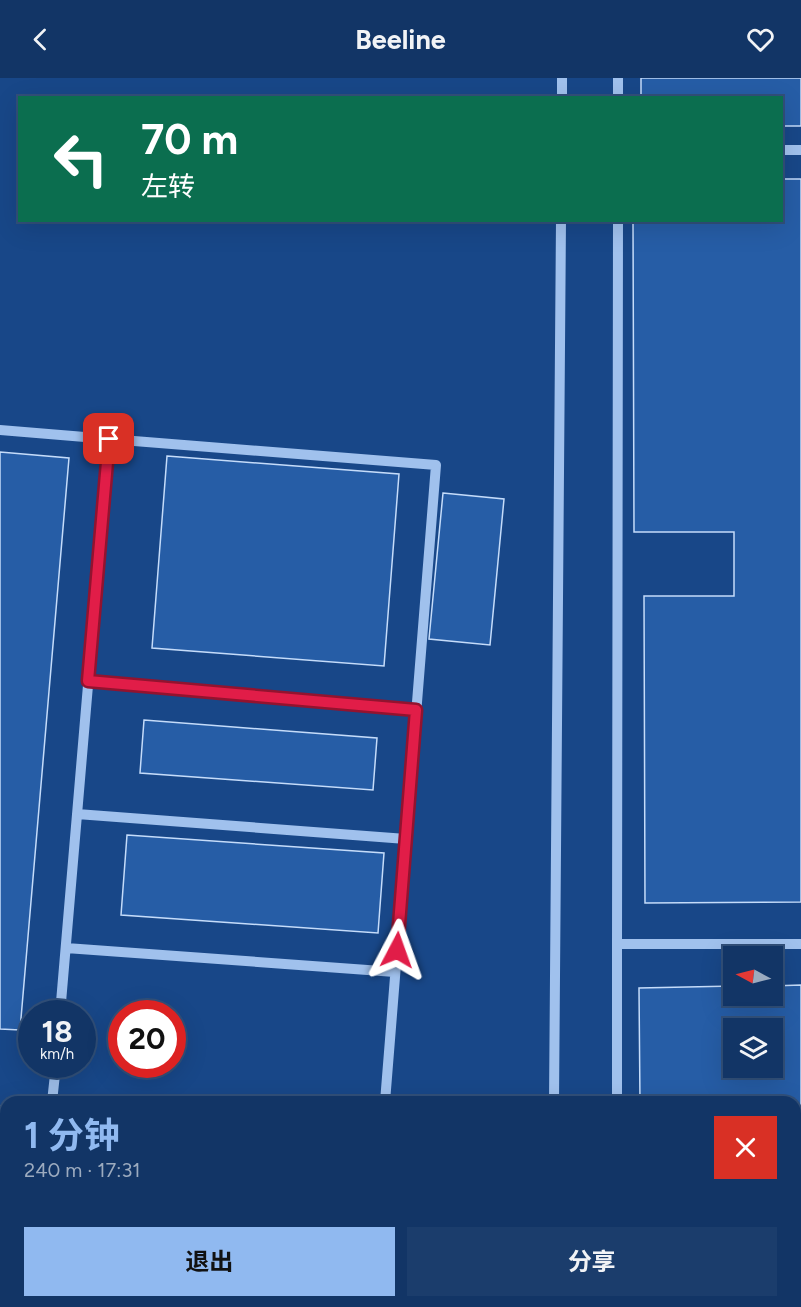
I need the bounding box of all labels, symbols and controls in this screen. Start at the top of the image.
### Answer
icon: back [24,23,57,56]
text: Beeline [355,23,446,56]
icon: heart [744,23,777,56]
text: 70 m [141,114,238,165]
icon: left [42,120,120,198]
text: 左转 [141,170,195,203]
pin [83,413,134,464]
icon: arrive [92,422,125,455]
position arrow [365,918,429,982]
north arrow [723,946,783,1006]
map controls [723,946,783,1078]
speed limit sign: 20 [108,1000,186,1078]
text: 18 [41,1013,73,1050]
button: layers [723,1018,783,1078]
text: km/h [40,1045,74,1063]
text: 1 分钟 [24,1114,120,1157]
button: close [714,1116,777,1179]
text: 240 m · 17:31 [24,1158,141,1182]
button: 退出 [24,1227,395,1296]
button: 分享 [407,1227,777,1296]

